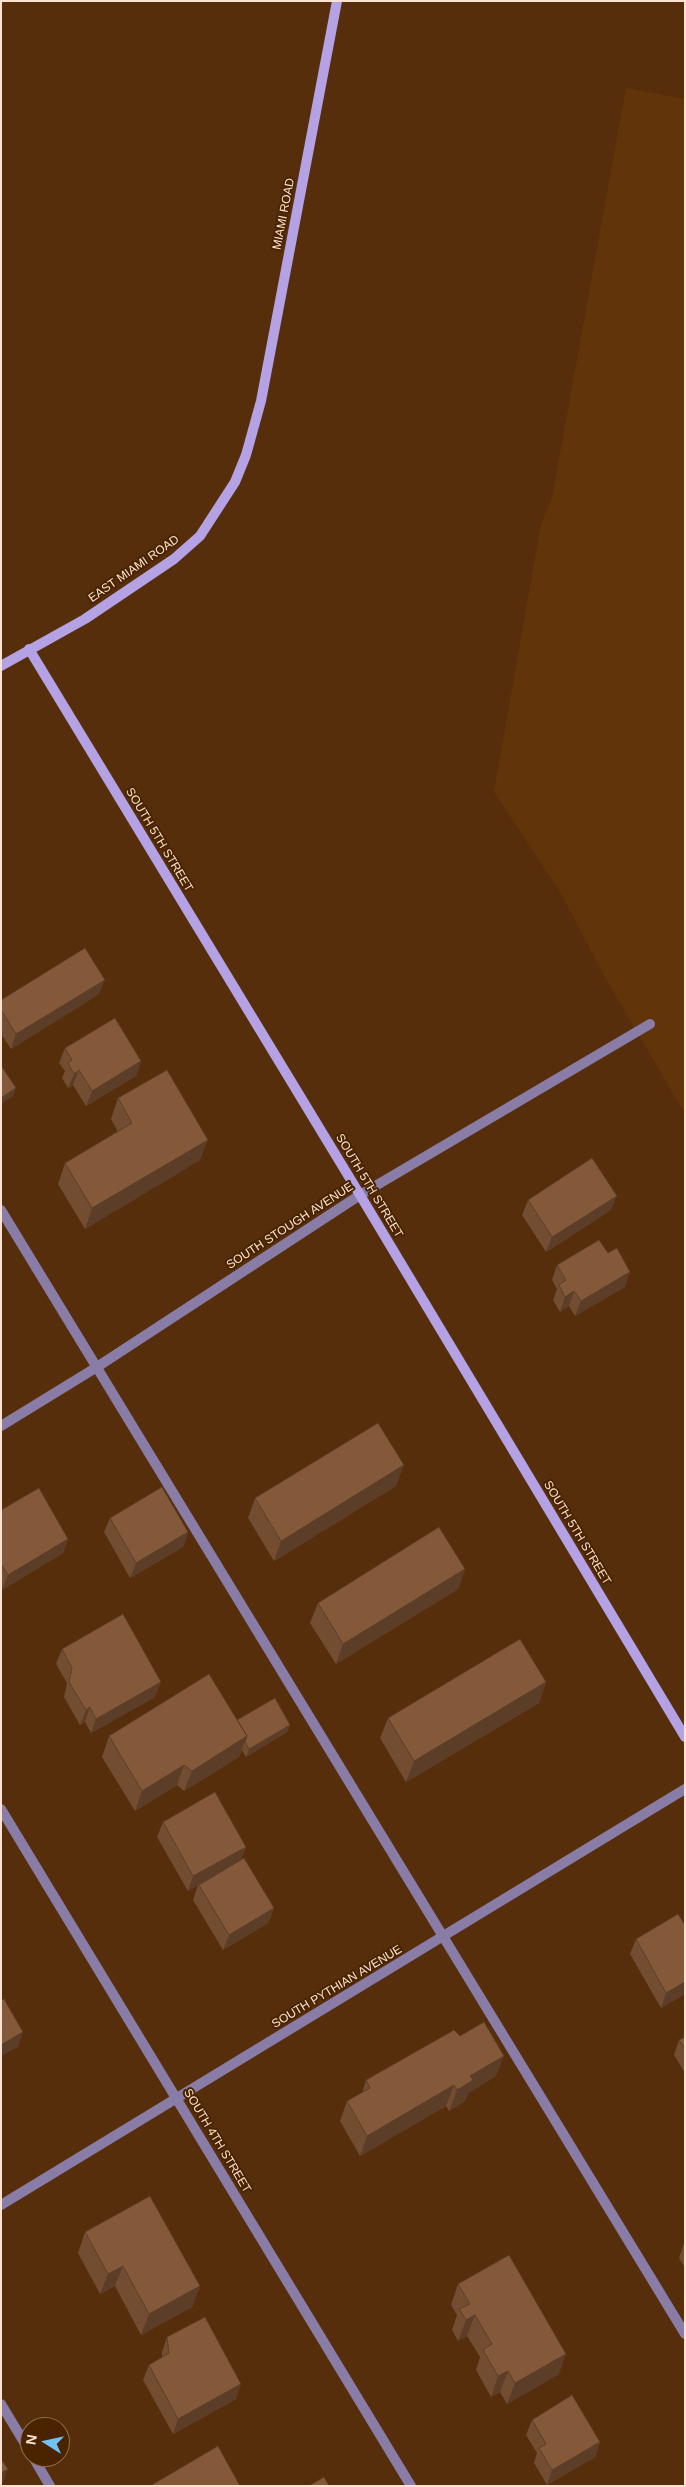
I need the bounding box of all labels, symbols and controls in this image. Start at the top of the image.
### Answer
street label: MIAMI ROAD [270,177,298,251]
street label: EAST MIAMI ROAD [86,532,182,606]
street label: SOUTH 5TH STREET [122,785,196,895]
street label: SOUTH 5TH STREET [332,1131,406,1241]
street label: SOUTH STOUGH AVENUE [224,1180,356,1272]
street label: SOUTH 5TH STREET [540,1478,614,1588]
street label: SOUTH PYTHIAN AVENUE [269,1942,405,2032]
street label: SOUTH 4TH STREET [180,2086,254,2196]
north arrow [20,2417,70,2467]
text: N [22,2433,40,2446]

